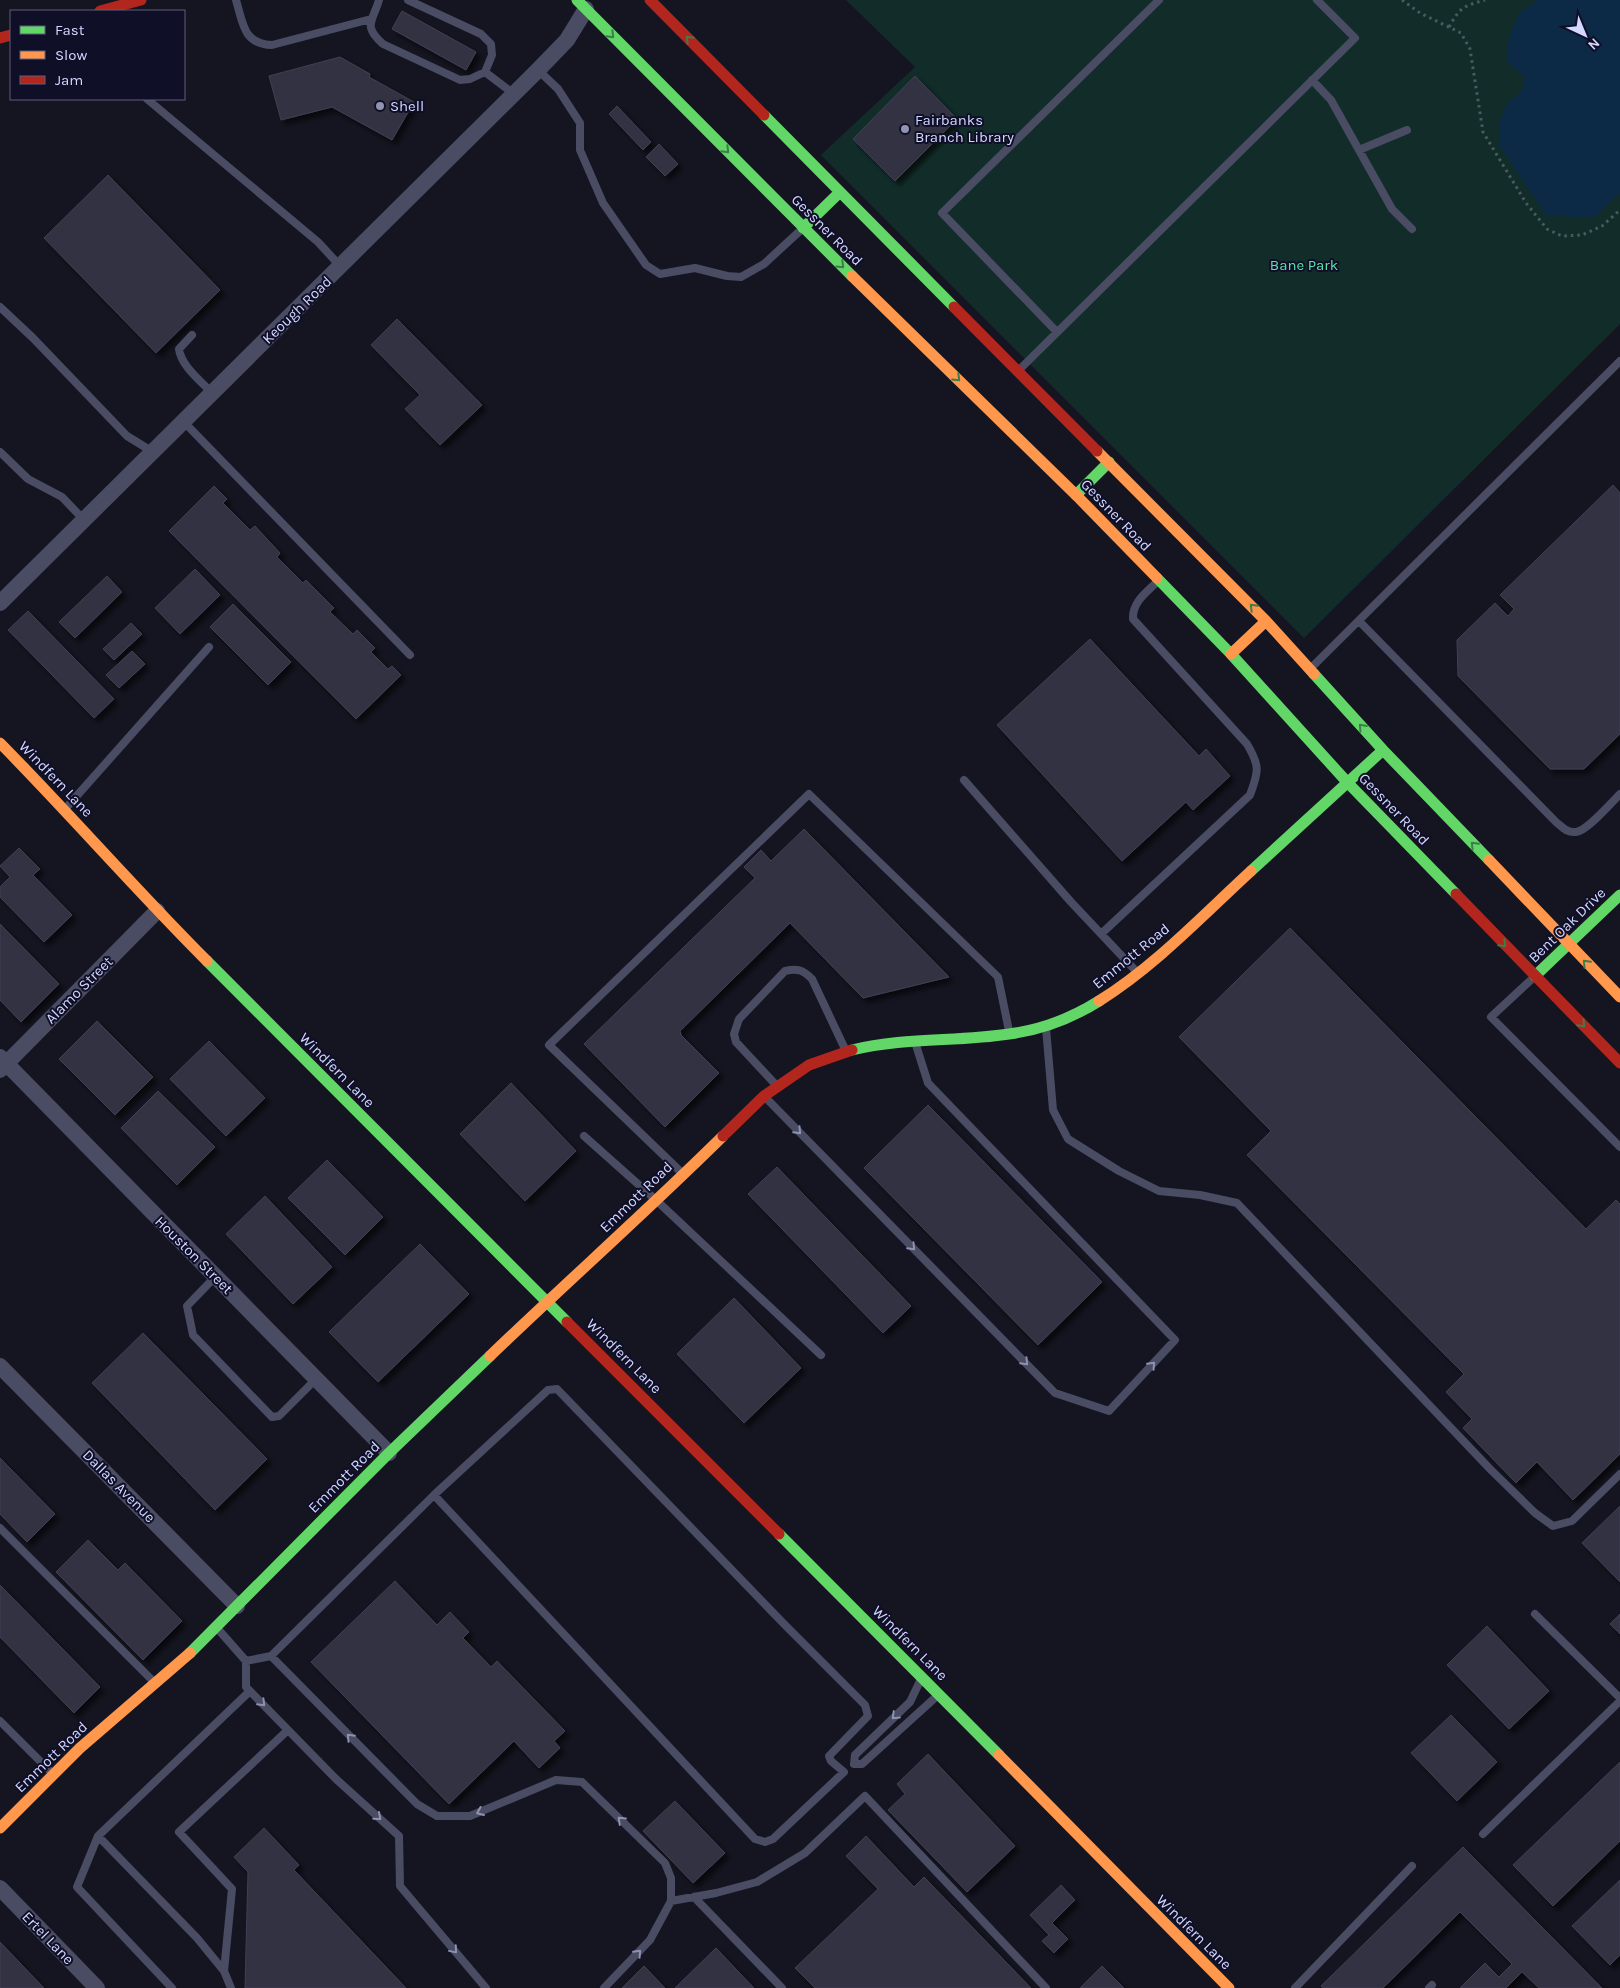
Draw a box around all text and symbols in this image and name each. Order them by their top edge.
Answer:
legend [10,10,185,100]
north arrow [1560,10,1610,60]
text: Fast [55,21,85,39]
one-way arrow [605,29,614,38]
text: N [1584,34,1603,54]
one-way arrow [685,36,694,45]
text: Slow [55,46,87,64]
text: Jam [55,71,83,89]
place label: Shell [390,97,424,115]
marker: Shell [374,100,386,112]
place label: Fairbanks Branch Library [915,111,1014,146]
marker: Fairbanks Branch Library [899,123,911,135]
one-way arrow [720,144,729,153]
street label: Gessner Road [788,191,866,269]
park label: Bane Park [1270,256,1338,274]
one-way arrow [835,259,844,268]
street label: Keough Road [258,272,336,348]
one-way arrow [951,372,960,381]
street label: Gessner Road [1077,475,1155,555]
one-way arrow [1250,604,1259,613]
one-way arrow [1359,724,1368,733]
street label: Windfern Lane [15,737,97,821]
street label: Gessner Road [1355,769,1433,849]
one-way arrow [1471,842,1480,851]
street label: Bent Oak Drive [1525,884,1609,966]
street label: Emmott Road [1089,919,1173,993]
one-way arrow [1498,938,1507,947]
street label: Alamo Street [42,952,117,1027]
one-way arrow [1583,959,1592,968]
one-way arrow [1576,1018,1585,1027]
street label: Windfern Lane [296,1029,378,1111]
one-way arrow [792,1125,801,1134]
street label: Emmott Road [596,1158,676,1236]
street label: Houston Street [151,1212,237,1298]
one-way arrow [906,1241,915,1250]
street label: Windfern Lane [583,1315,665,1397]
one-way arrow [1020,1357,1029,1366]
one-way arrow [1146,1362,1155,1371]
street label: Emmott Road [304,1437,384,1517]
street label: Dallas Avenue [79,1446,159,1526]
street label: Windfern Lane [869,1602,951,1684]
one-way arrow [256,1698,265,1707]
one-way arrow [892,1710,901,1719]
street label: Emmott Road [11,1718,91,1796]
one-way arrow [347,1733,356,1742]
one-way arrow [476,1805,485,1816]
one-way arrow [372,1811,381,1820]
one-way arrow [618,1817,627,1826]
street label: Windfern Lane [1153,1891,1235,1973]
street label: Ertel Lane [18,1908,78,1968]
one-way arrow [448,1945,457,1954]
one-way arrow [632,1949,641,1958]

